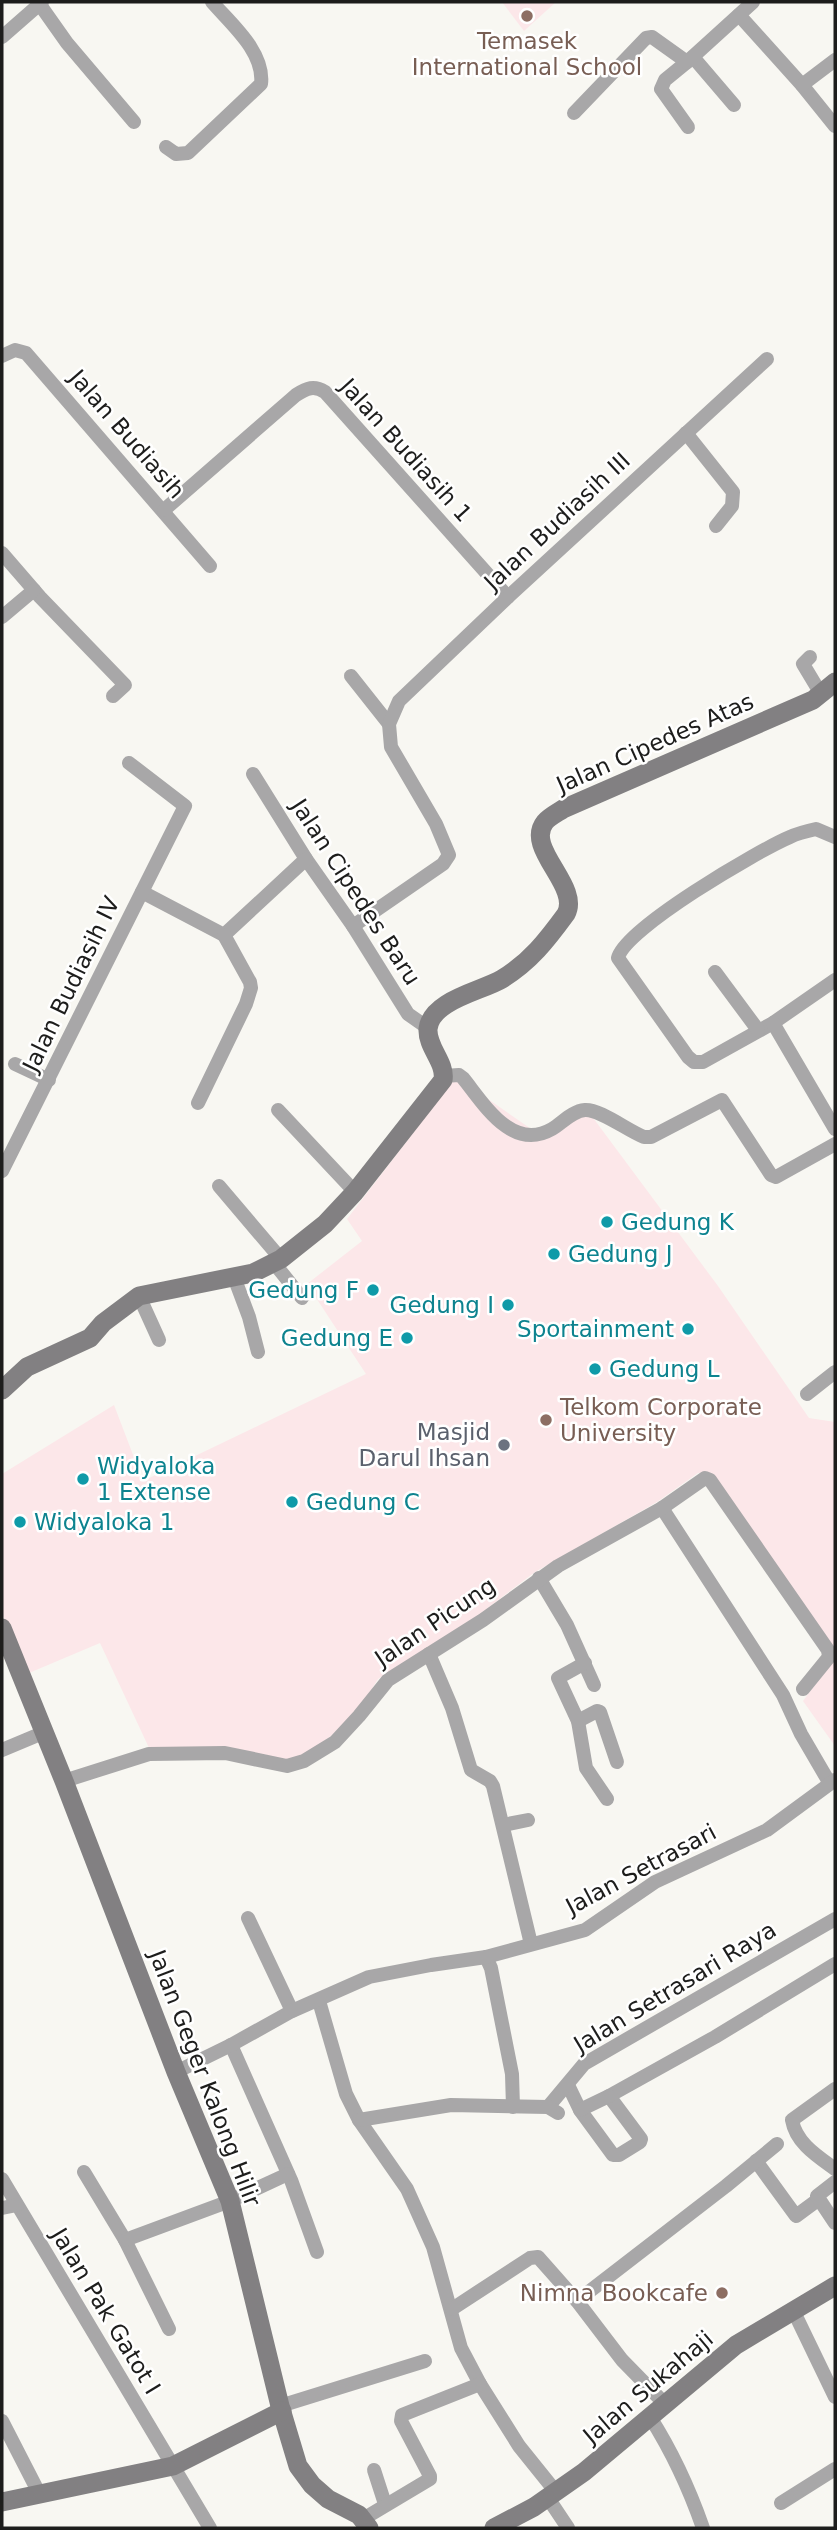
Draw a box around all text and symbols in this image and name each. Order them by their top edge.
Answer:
marker: Temasek International School [519,8,535,24]
place label: Temasek International School [412,28,642,80]
street label: Jalan Budiasih [63,363,190,504]
street label: Jalan Budiasih 1 [334,372,477,527]
street label: Jalan Budiasih III [477,447,635,596]
street label: Jalan Cipedes Atas [551,688,758,799]
street label: Jalan Cipedes Baru [285,792,426,990]
street label: Jalan Budiasih IV [16,892,125,1078]
place label: Gedung K [621,1209,735,1235]
marker: Gedung K [599,1214,615,1230]
place label: Gedung J [568,1241,672,1267]
marker: Gedung J [546,1246,562,1262]
place label: Gedung F [248,1277,359,1303]
marker: Gedung F [365,1282,381,1298]
place label: Gedung I [390,1292,494,1318]
marker: Gedung I [500,1297,516,1313]
place label: Sportainment [517,1316,674,1342]
marker: Sportainment [680,1321,696,1337]
place label: Gedung E [281,1325,393,1351]
marker: Gedung E [399,1330,415,1346]
place label: Gedung L [609,1356,720,1382]
marker: Gedung L [587,1361,603,1377]
place label: Telkom Corporate University [559,1394,762,1446]
marker: Telkom Corporate University [538,1412,554,1428]
place label: Masjid Darul Ihsan [358,1419,490,1471]
marker: Masjid Darul Ihsan [496,1437,512,1453]
place label: Widyaloka 1 Extense [97,1453,215,1505]
marker: Widyaloka 1 Extense [75,1471,91,1487]
place label: Gedung C [306,1489,420,1515]
marker: Gedung C [284,1494,300,1510]
place label: Widyaloka 1 [34,1509,174,1535]
marker: Widyaloka 1 [12,1514,28,1530]
street label: Jalan Picung [368,1572,500,1673]
street label: Jalan Setrasari [560,1818,721,1921]
street label: Jalan Setrasari Raya [568,1916,781,2059]
street label: Jalan Geger Kalong Hilir [143,1944,266,2210]
street label: Jalan Pak Gatot I [45,2222,166,2399]
place label: Nimna Bookcafe [520,2280,708,2306]
marker: Nimna Bookcafe [714,2285,730,2301]
street label: Jalan Sukahaji [576,2325,718,2450]

